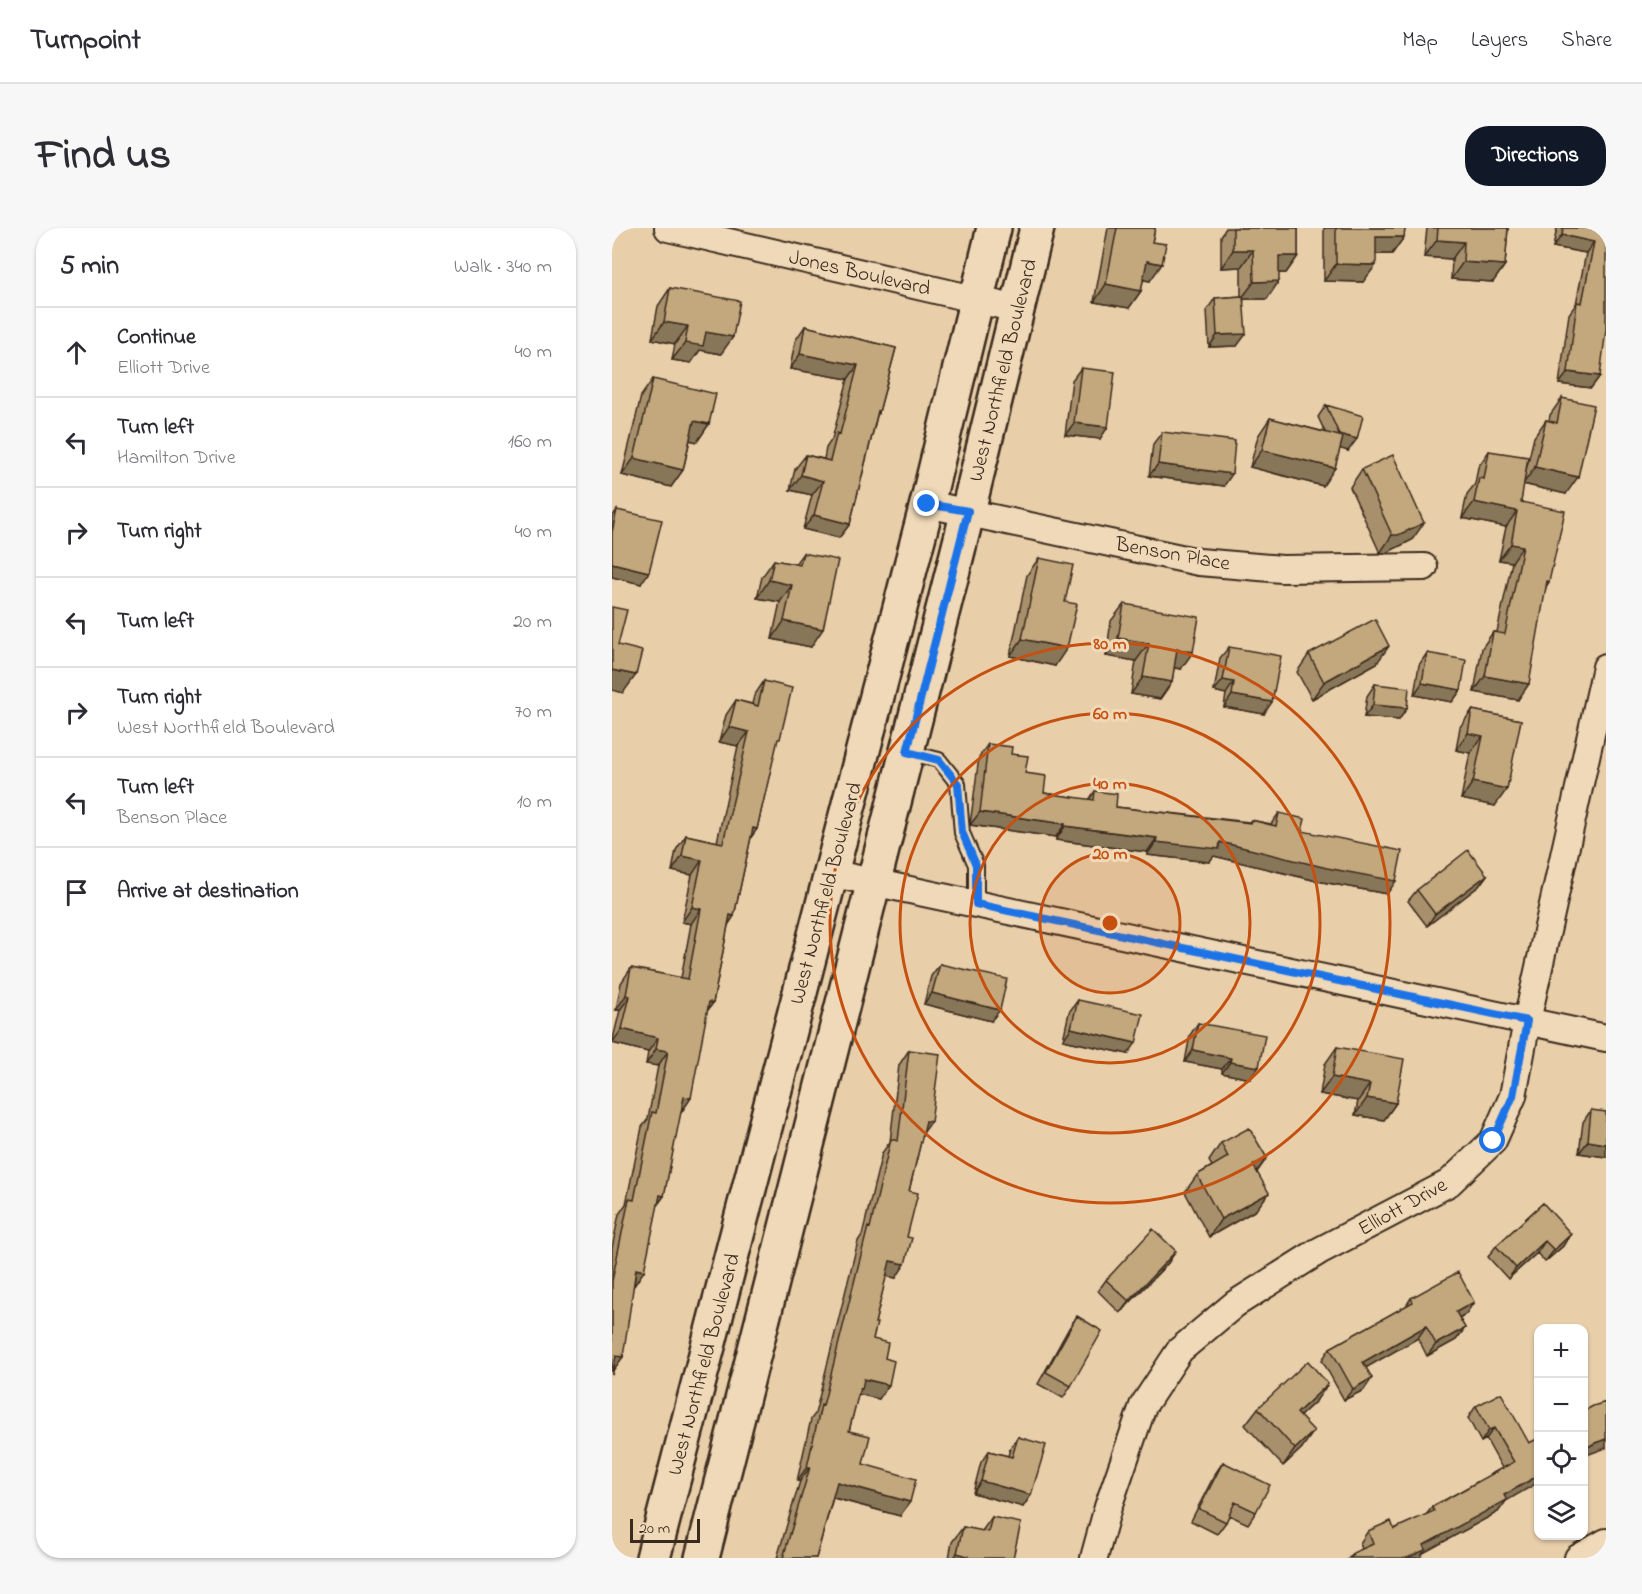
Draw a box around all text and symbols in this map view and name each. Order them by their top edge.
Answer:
text: Turnpoint [30,21,141,62]
text: Map [1402,26,1438,56]
text: Layers [1471,26,1528,56]
text: Share [1561,26,1612,56]
text: Find us [36,126,171,187]
button: Directions [1465,126,1606,186]
street label: Jones Boulevard [786,243,934,305]
text: 5 min [60,248,119,286]
text: Walk · 340 m [454,253,552,282]
street label: West Northfield Boulevard [962,256,1046,485]
text: Continue [117,322,196,354]
icon: ahead [60,336,93,369]
text: 40 m [515,338,552,367]
text: Elliott Drive [117,354,210,383]
text: Turn left [117,412,194,444]
icon: left [60,426,93,459]
text: 160 m [508,428,552,457]
text: Hamilton Drive [117,444,236,473]
route end [913,490,939,516]
icon: right [60,516,93,549]
text: Turn right [117,516,202,548]
text: 40 m [515,518,552,547]
street label: Benson Place [1112,530,1233,580]
icon: left [60,606,93,639]
text: Turn left [117,606,194,638]
text: 20 m [513,608,552,637]
text: 80 m [1093,632,1127,658]
text: Turn right [117,682,202,714]
icon: right [60,696,93,729]
text: 70 m [515,698,552,727]
text: 60 m [1093,702,1127,728]
text: West Northfield Boulevard [117,714,335,743]
text: Turn left [117,772,194,804]
text: 40 m [1093,772,1127,798]
street label: West Northfield Boulevard [783,779,871,1008]
icon: left [60,786,93,819]
text: 10 m [516,788,552,817]
text: Benson Place [117,804,227,833]
text: 20 m [1091,842,1128,868]
icon: arrive [60,876,93,909]
text: Arrive at destination [117,876,299,908]
centre of rings [1100,913,1120,933]
route start [1479,1127,1505,1153]
street label: Elliott Drive [1353,1171,1453,1245]
street label: West Northfield Boulevard [661,1250,749,1479]
map controls [1534,1324,1588,1540]
button: + [1534,1324,1588,1378]
button: − [1534,1378,1588,1432]
button: locate [1534,1432,1588,1486]
button: layers [1534,1486,1588,1540]
scale bar [630,1516,700,1544]
text: 20 m [639,1517,670,1541]

